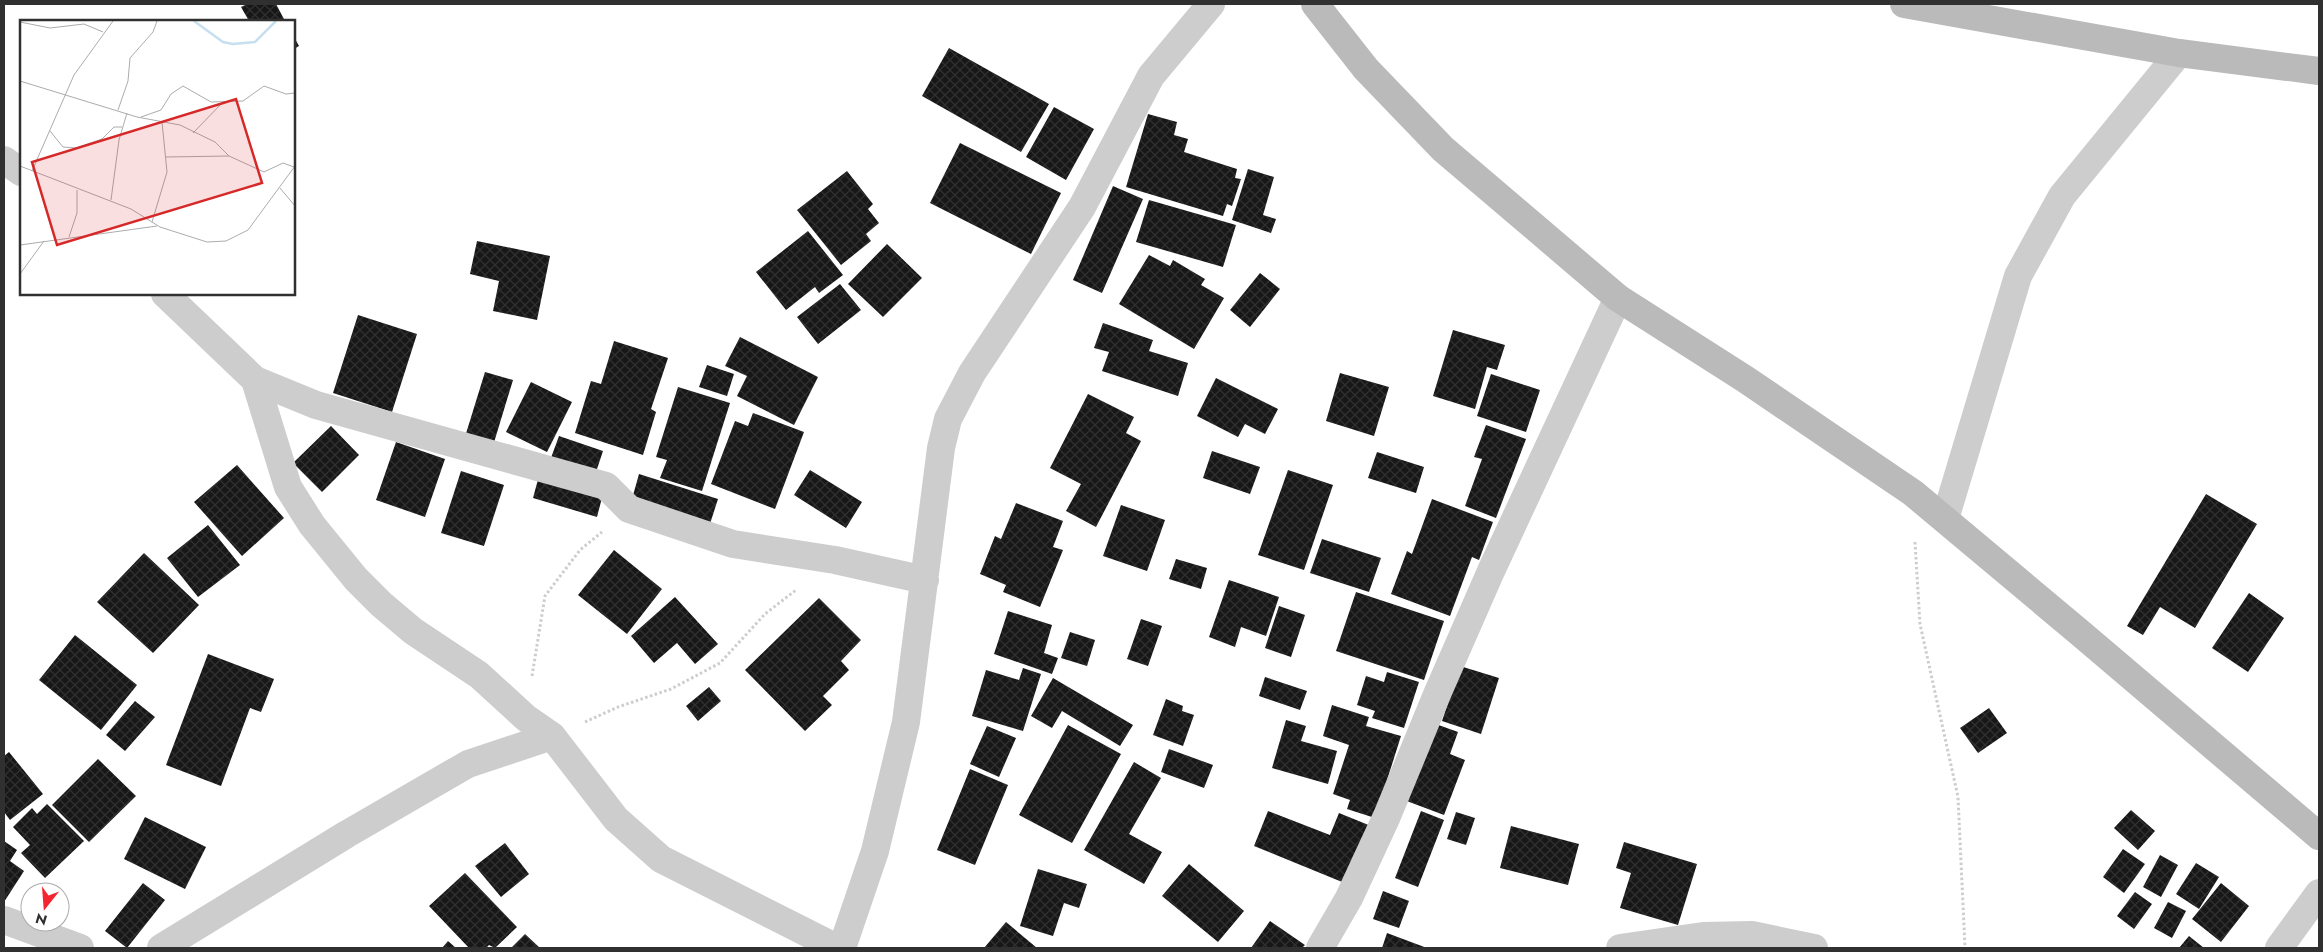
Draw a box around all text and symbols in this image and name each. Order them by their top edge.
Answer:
inset map [20,20,295,295]
north arrow [20,882,70,932]
text: N [33,908,49,931]

